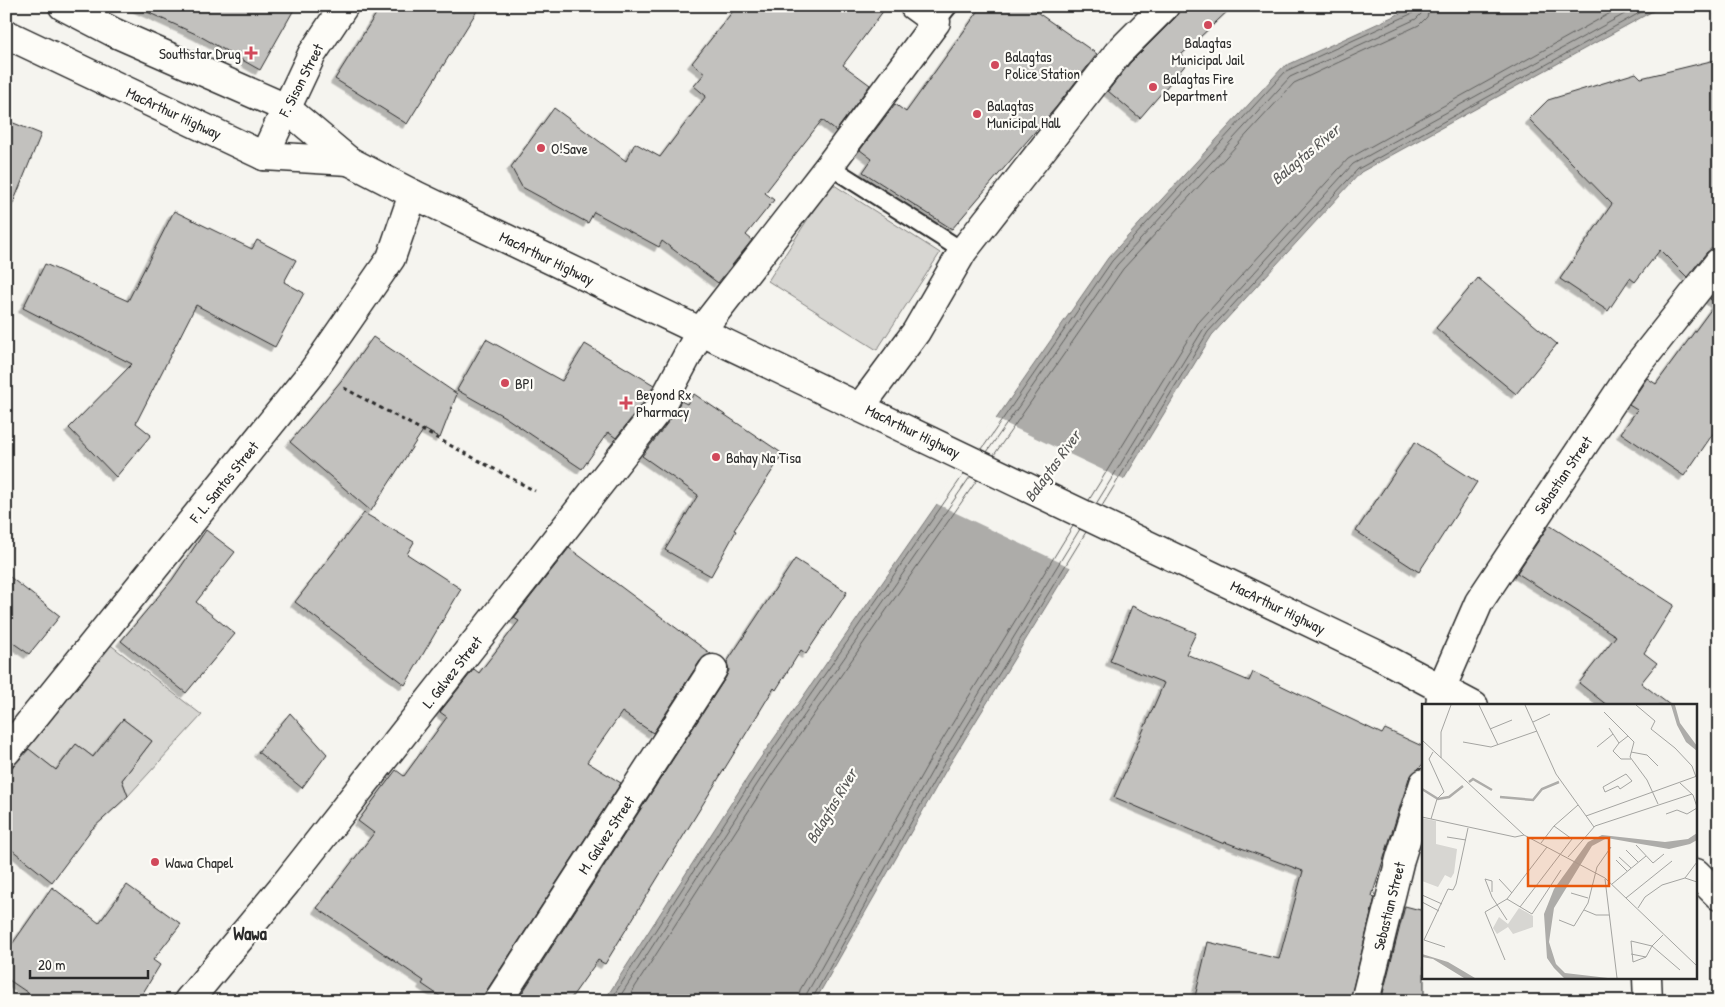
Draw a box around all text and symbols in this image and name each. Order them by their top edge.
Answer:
marker: Balagtas Municipal Jail [1202,19,1214,31]
place label: Balagtas Municipal Jail [1172,32,1244,70]
street label: F. Sison Street [273,39,329,121]
place label: Southstar Drug [159,43,241,64]
place label: Balagtas Police Station [1005,46,1080,84]
marker: Southstar Drug [245,47,257,59]
marker: Balagtas Police Station [989,59,1001,71]
place label: Balagtas Fire Department [1163,68,1234,106]
marker: Balagtas Fire Department [1147,81,1159,93]
street label: MacArthur Highway [123,82,225,144]
place label: Balagtas Municipal Hall [987,95,1061,133]
marker: Balagtas Municipal Hall [971,108,983,120]
water label: Balagtas River [1266,118,1345,189]
place label: O!Save [551,138,588,159]
marker: O!Save [535,142,547,154]
street label: MacArthur Highway [496,226,598,290]
place label: BPI [515,373,533,394]
marker: BPI [499,377,511,389]
place label: Beyond Rx Pharmacy [636,384,692,422]
marker: Beyond Rx Pharmacy [620,397,632,409]
street label: MacArthur Highway [862,399,964,463]
water label: Balagtas River [1019,424,1086,506]
street label: Sebastian Street [1529,431,1597,518]
street label: F. L. Santos Street [184,436,264,528]
place label: Bahay Na Tisa [726,447,801,468]
marker: Bahay Na Tisa [710,451,722,463]
street label: MacArthur Highway [1227,575,1329,639]
street label: L. Galvez Street [417,631,487,712]
inset map [1422,704,1698,980]
water label: Balagtas River [800,763,863,847]
street label: M. Galvez Street [573,791,640,878]
place label: Wawa Chapel [165,852,233,873]
marker: Wawa Chapel [149,856,161,868]
street label: Sebastian Street [1368,859,1410,952]
district label: Wawa [233,921,268,946]
scale bar [30,947,148,979]
text: 20 m [38,954,65,975]

